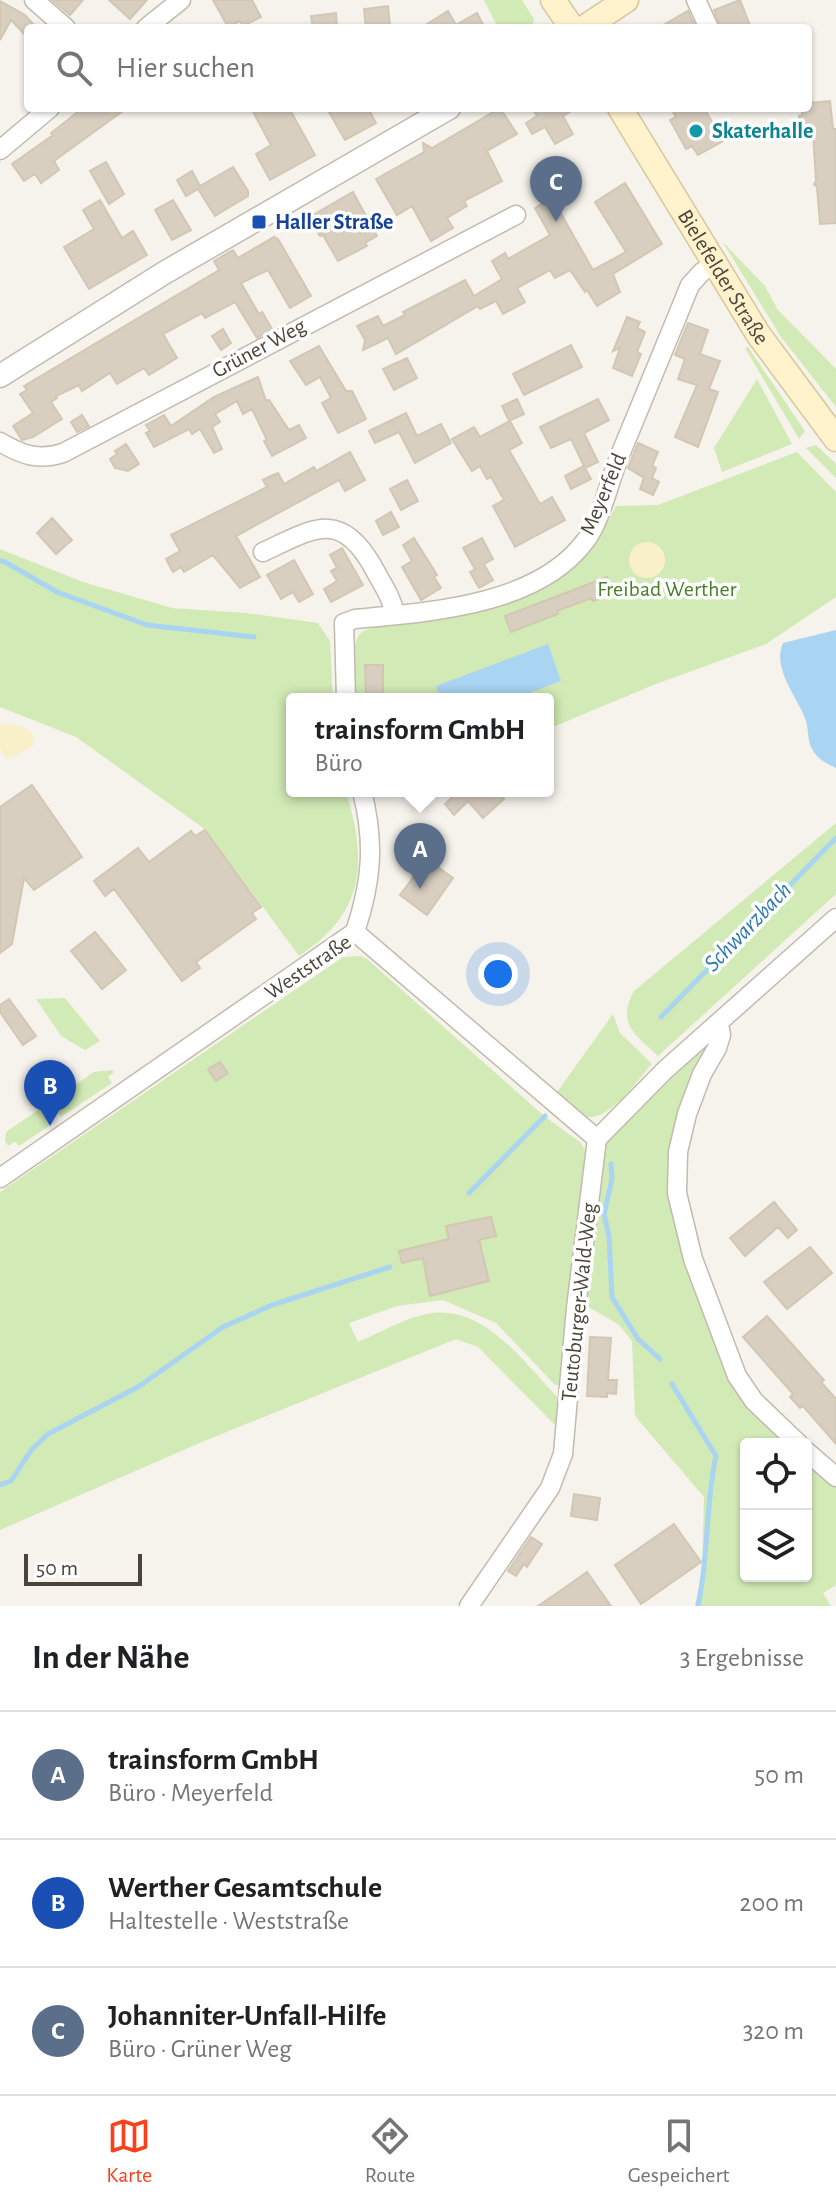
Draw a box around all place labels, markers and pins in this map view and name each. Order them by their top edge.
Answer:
place label: Skaterhalle [712,120,813,142]
marker: Skaterhalle [687,122,705,140]
pin: C [530,156,582,222]
place label: Haller Straße [275,211,393,233]
marker: Haller Straße [250,213,268,231]
pin: A [394,823,446,889]
pin: B [24,1060,76,1126]

